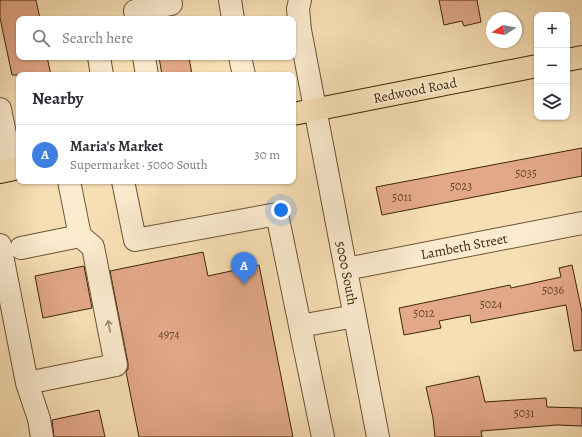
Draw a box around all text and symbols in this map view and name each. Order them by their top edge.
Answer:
north arrow [486,12,522,48]
map controls [534,12,570,120]
button: + [534,12,570,48]
search box [16,16,296,60]
icon: search [30,27,52,49]
text: Search here [62,28,133,48]
button: − [534,48,570,84]
street label: Redwood Road [372,73,459,108]
button: layers [534,84,570,120]
text: Nearby [32,87,83,110]
text: Maria's Market [70,136,163,156]
text: A [41,146,49,163]
text: 30 m [254,146,280,163]
text: Supermarket · 5000 South [70,156,208,173]
house number: 5035 [515,165,537,181]
house number: 5023 [450,178,472,194]
house number: 5011 [392,189,412,205]
your location [271,200,291,220]
street label: Lambeth Street [419,229,509,264]
street label: 5000 South [331,239,362,307]
pin: A [231,252,257,285]
house number: 5036 [542,282,565,298]
house number: 5024 [480,296,503,312]
house number: 5012 [413,305,435,321]
one-way arrow [104,320,112,333]
house number: 4974 [158,326,180,342]
house number: 5031 [514,405,534,421]

